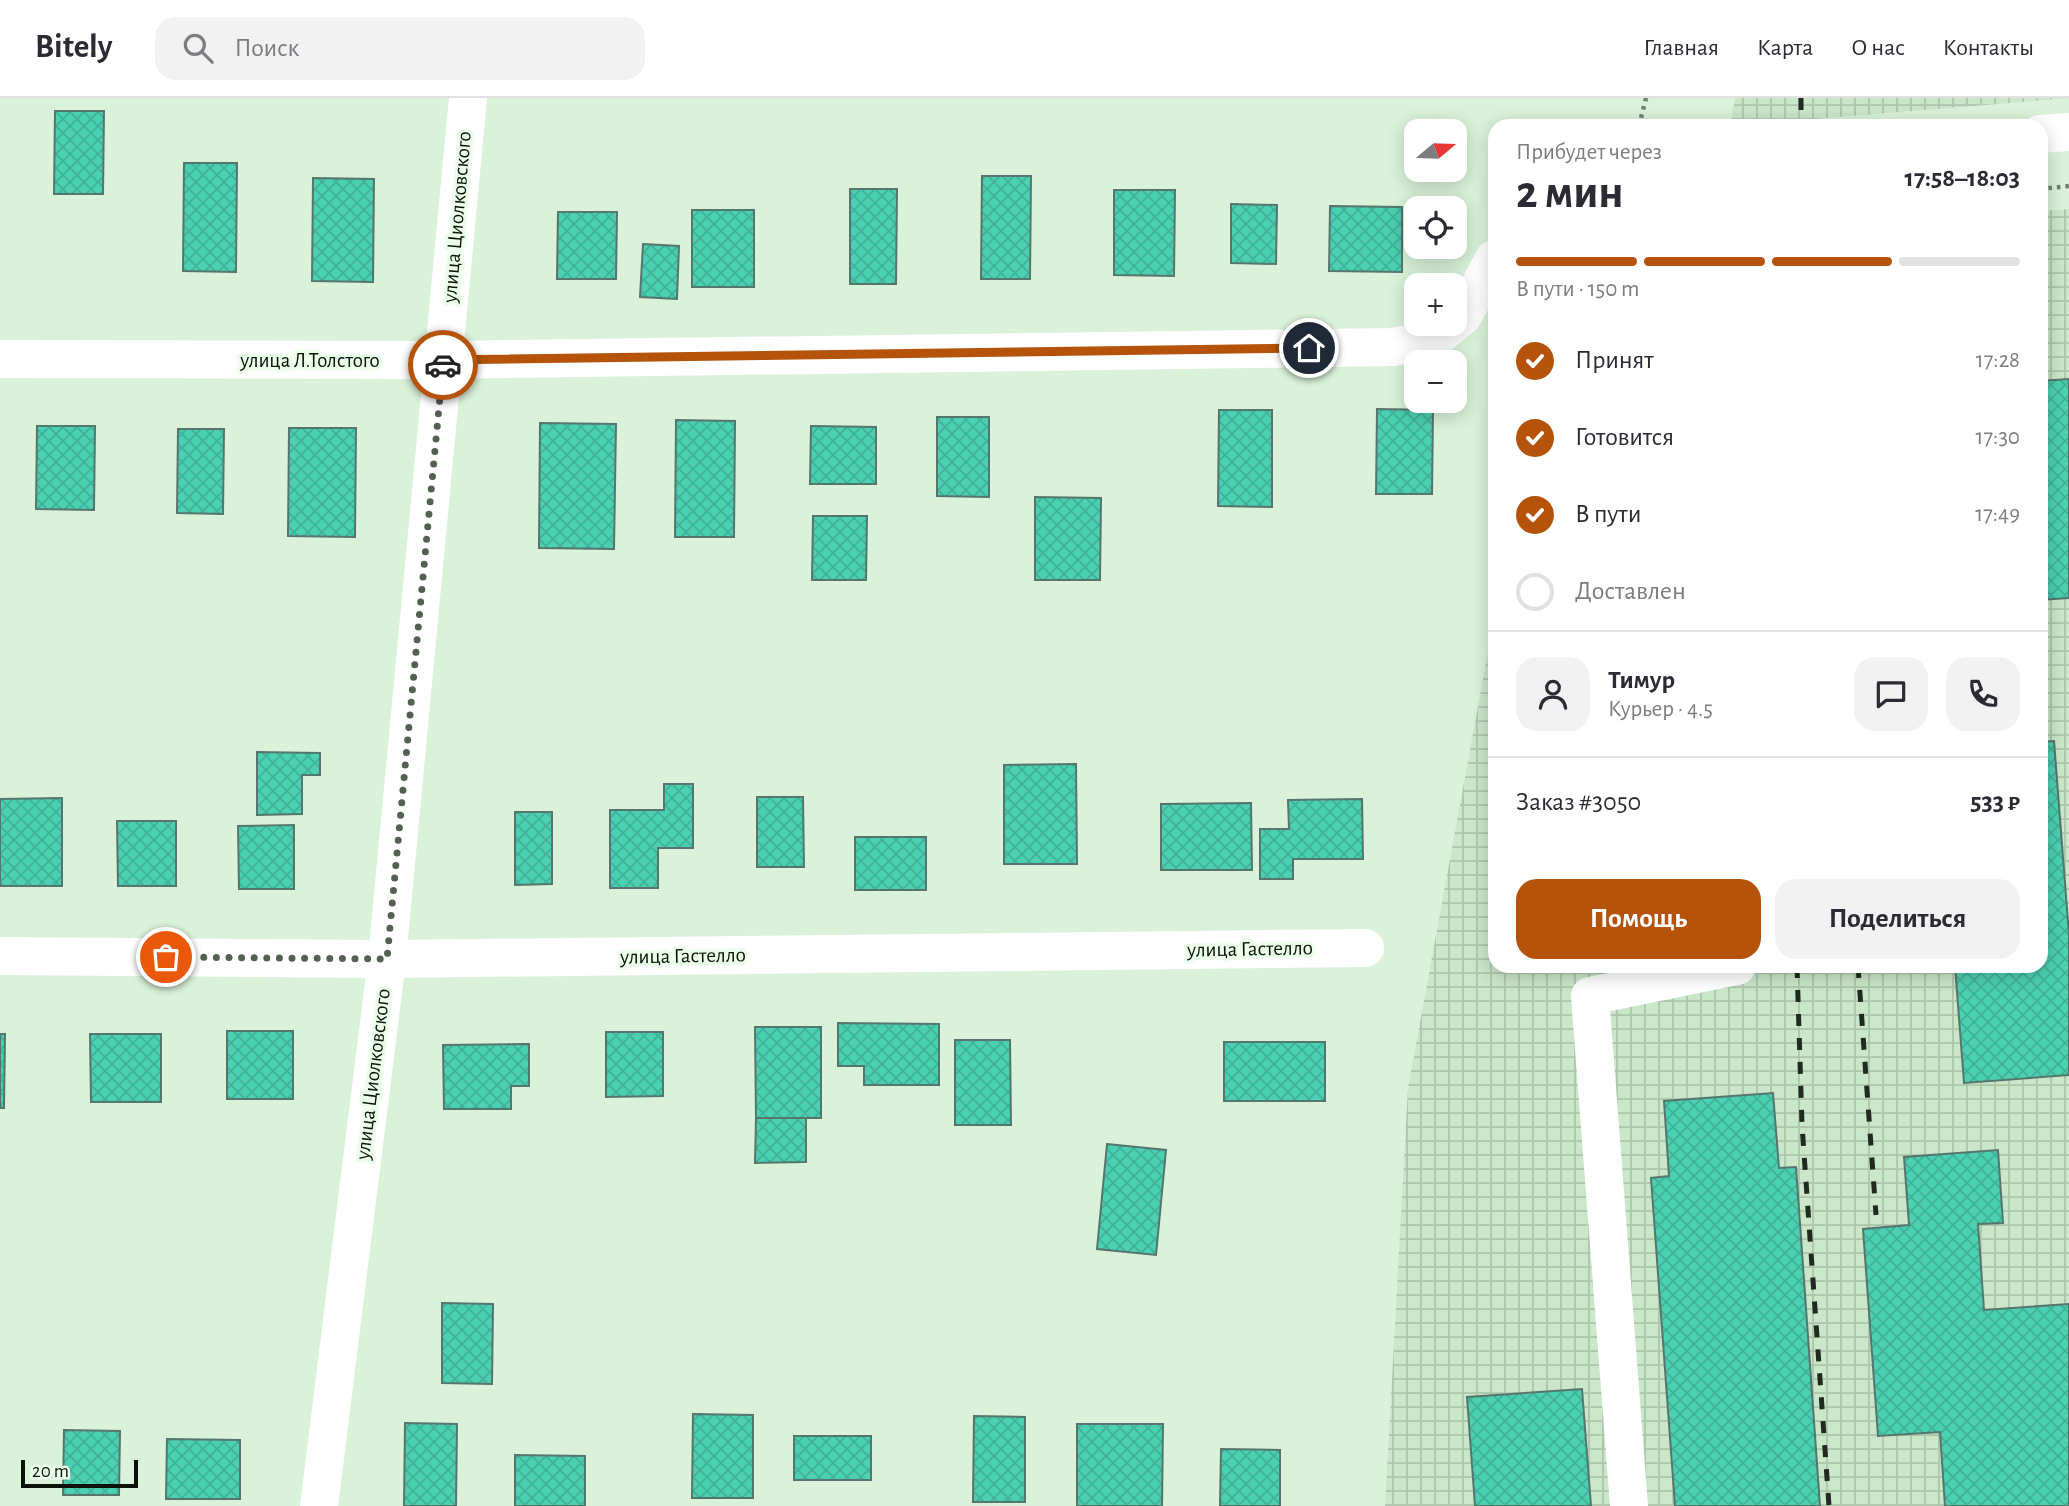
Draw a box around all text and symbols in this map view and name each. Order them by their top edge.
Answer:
search box [155,17,645,80]
icon: search [179,29,217,67]
text: Bitely [35,31,113,64]
text: Поиск [235,35,300,61]
text: Главная [1644,36,1719,60]
text: Карта [1757,36,1813,60]
text: О нас [1851,36,1905,60]
text: Контакты [1943,36,2034,60]
north arrow [1404,119,1466,182]
map controls [1404,119,1467,413]
street label: улица Циолковского [439,130,475,305]
text: Прибудет через [1516,141,1662,164]
text: 17:58–18:03 [1905,165,2020,191]
text: 2 мин [1516,170,1624,216]
button: locate [1404,196,1467,259]
button: + [1404,273,1467,336]
text: В пути · 150 m [1516,278,1640,301]
pin [1279,318,1339,378]
icon: home [1290,329,1328,367]
courier [408,330,478,400]
icon: check [1516,342,1554,380]
icon: car [424,346,462,384]
text: Принят [1575,347,1654,373]
text: 17:28 [1976,349,2020,372]
street label: улица Л.Толстого [239,350,380,371]
button: − [1404,350,1467,413]
icon: check [1516,419,1554,457]
text: Готовится [1575,424,1674,450]
text: 17:30 [1976,426,2020,449]
icon: check [1516,496,1554,534]
text: В пути [1575,501,1641,527]
text: 17:49 [1975,503,2020,526]
text: Доставлен [1575,578,1686,604]
button: person [1516,657,1590,731]
button: chat [1854,657,1928,731]
button: phone [1946,657,2020,731]
text: Тимур [1608,667,1675,693]
text: Курьер · 4.5 [1608,698,1713,721]
text: Заказ #3050 [1516,789,1641,815]
text: 533 ₽ [1970,789,2020,815]
button: Помощь [1516,879,1761,959]
button: Поделиться [1775,879,2020,959]
pin [136,927,196,987]
street label: улица Гастелло [1186,937,1313,961]
icon: bag [147,938,185,976]
street label: улица Гастелло [619,944,746,968]
street label: улица Циолковского [352,987,394,1162]
scale bar [21,1457,138,1489]
text: 20 m [32,1462,69,1481]

